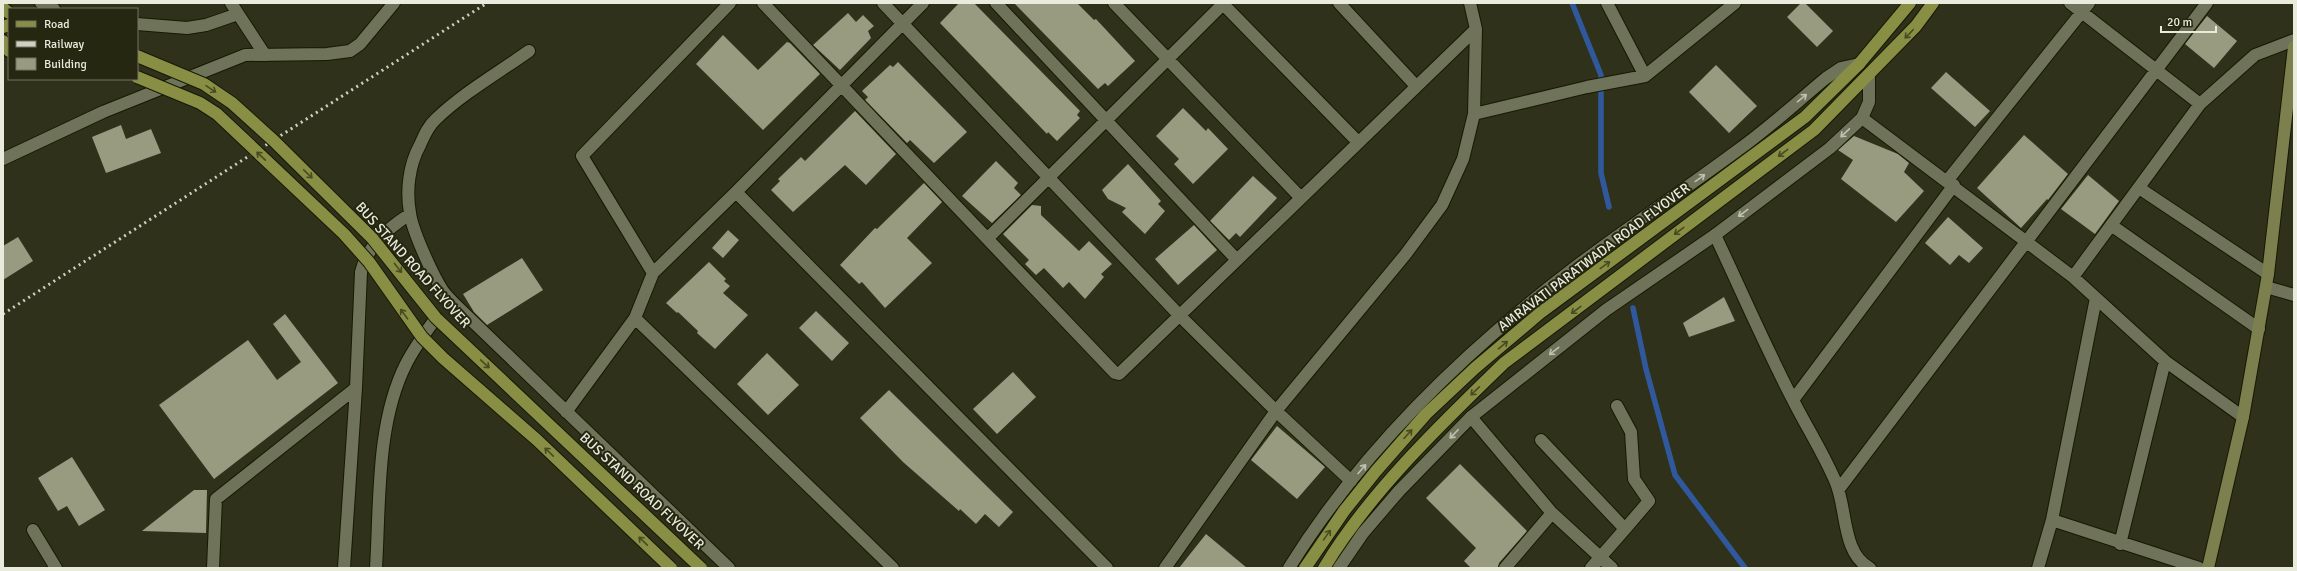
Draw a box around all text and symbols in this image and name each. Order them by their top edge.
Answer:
legend [8,8,138,80]
scale bar [2161,8,2216,34]
text: 20 m [2167,15,2192,30]
text: Road [44,17,70,32]
one-way arrow [1904,29,1914,39]
text: Railway [44,37,84,52]
text: Building [44,57,87,72]
one-way arrow [205,85,217,93]
one-way arrow [1797,93,1808,102]
one-way arrow [1841,128,1851,137]
one-way arrow [1778,149,1789,157]
one-way arrow [256,151,266,161]
one-way arrow [303,170,313,179]
one-way arrow [1694,174,1705,182]
street label: AMRAVATI PARATWADA ROAD FLYOVER [1495,179,1693,335]
street label: BUS STAND ROAD FLYOVER [352,198,474,332]
one-way arrow [1738,209,1749,218]
one-way arrow [1674,227,1685,236]
one-way arrow [1599,261,1610,269]
one-way arrow [393,263,402,274]
one-way arrow [1570,305,1581,314]
one-way arrow [400,308,409,319]
one-way arrow [1497,341,1507,350]
one-way arrow [1548,347,1559,356]
one-way arrow [480,359,490,369]
one-way arrow [1470,387,1480,396]
street label: BUS STAND ROAD FLYOVER [576,429,708,553]
one-way arrow [1404,429,1413,440]
one-way arrow [1449,429,1459,439]
one-way arrow [544,447,554,456]
one-way arrow [1357,464,1366,474]
one-way arrow [1323,530,1331,541]
one-way arrow [638,536,648,546]

